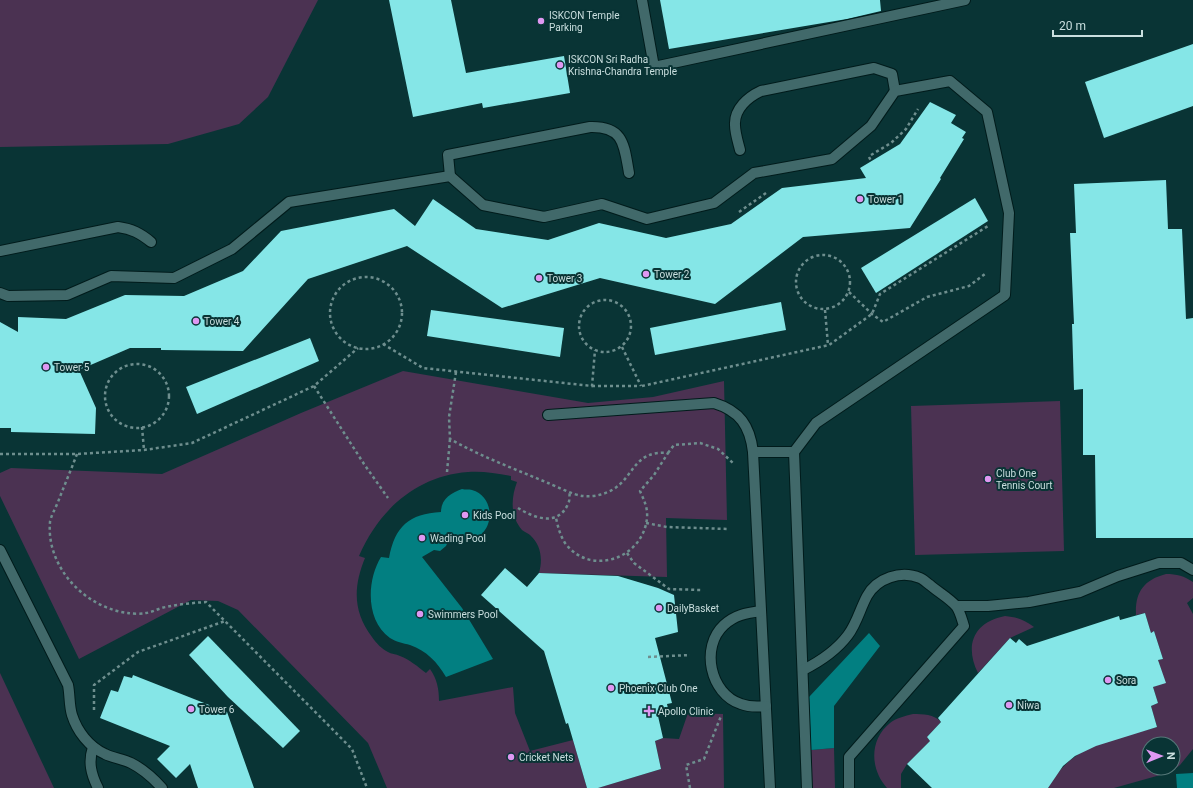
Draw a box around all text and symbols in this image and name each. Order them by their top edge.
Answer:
place label: ISKCON Temple Parking [549,10,620,33]
scale bar [1053,12,1142,38]
marker: ISKCON Temple Parking [536,16,546,26]
text: 20 m [1059,19,1086,33]
place label: ISKCON Sri Radha Krishna-Chandra Temple [568,54,677,77]
marker: ISKCON Sri Radha Krishna-Chandra Temple [555,60,565,70]
marker: Tower 1 [855,194,865,204]
place label: Tower 1 [868,194,904,205]
marker: Tower 2 [641,269,651,279]
place label: Tower 2 [654,269,690,280]
marker: Tower 3 [534,273,544,283]
place label: Tower 3 [547,273,583,284]
marker: Tower 4 [191,316,201,326]
place label: Tower 4 [204,316,240,327]
marker: Tower 5 [41,362,51,372]
place label: Tower 5 [54,362,90,373]
place label: Club One Tennis Court [996,468,1053,491]
marker: Club One Tennis Court [983,474,993,484]
marker: Kids Pool [460,510,470,520]
place label: Kids Pool [473,510,515,521]
marker: Wading Pool [417,533,427,543]
place label: Wading Pool [430,533,486,544]
marker: DailyBasket [654,603,664,613]
place label: DailyBasket [667,603,719,614]
marker: Swimmers Pool [415,609,425,619]
place label: Swimmers Pool [428,609,498,620]
marker: Sora [1103,675,1113,685]
place label: Sora [1116,675,1136,686]
marker: Phoenix Club One [606,683,616,693]
place label: Phoenix Club One [619,683,697,694]
marker: Niwa [1004,700,1014,710]
place label: Niwa [1017,700,1040,711]
marker: Tower 6 [186,704,196,714]
place label: Tower 6 [199,704,235,715]
marker: Apollo Clinic [643,705,655,717]
place label: Apollo Clinic [658,706,713,717]
north arrow [1141,736,1181,776]
marker: Cricket Nets [506,752,516,762]
place label: Cricket Nets [519,752,573,763]
text: N [1164,752,1177,760]

